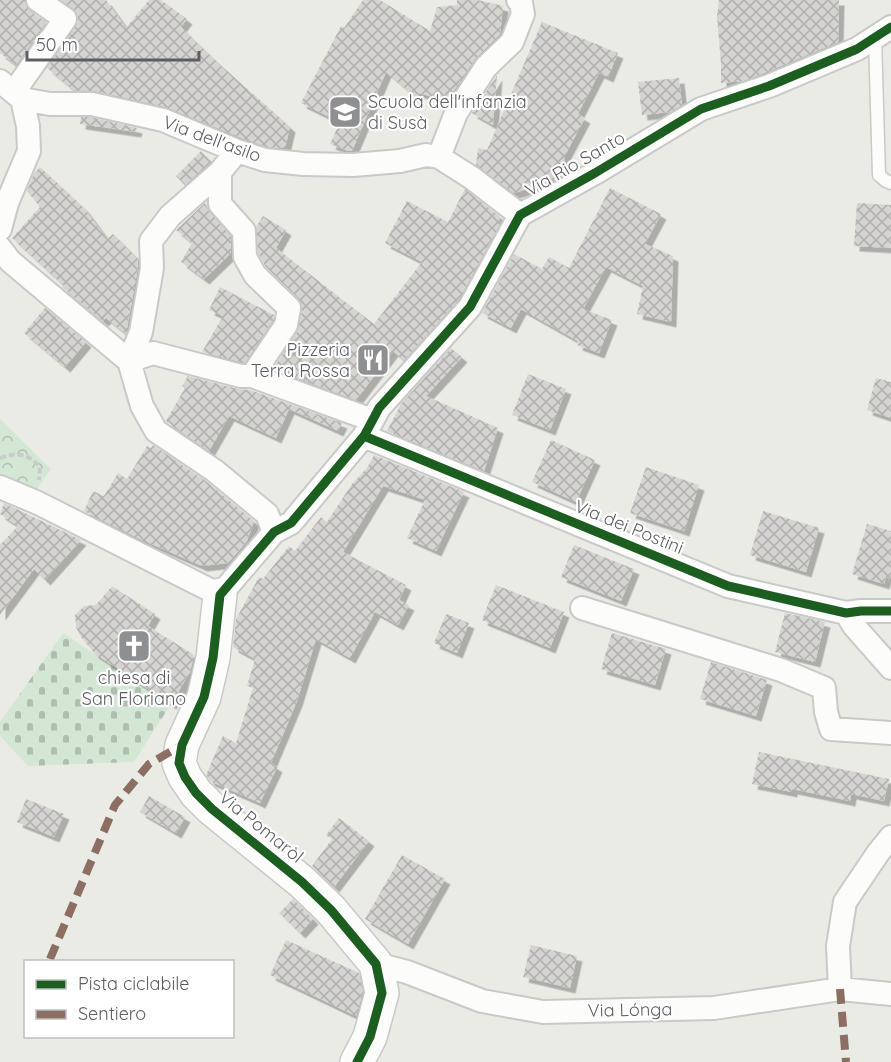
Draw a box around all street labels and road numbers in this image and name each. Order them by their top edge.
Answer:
street label: Via dell'asilo [160,110,264,167]
street label: Via Rio Santo [521,126,629,201]
street label: Via dei Postini [571,494,687,559]
street label: Via Pomaròl [214,785,308,868]
street label: Via Lónga [588,997,672,1022]

